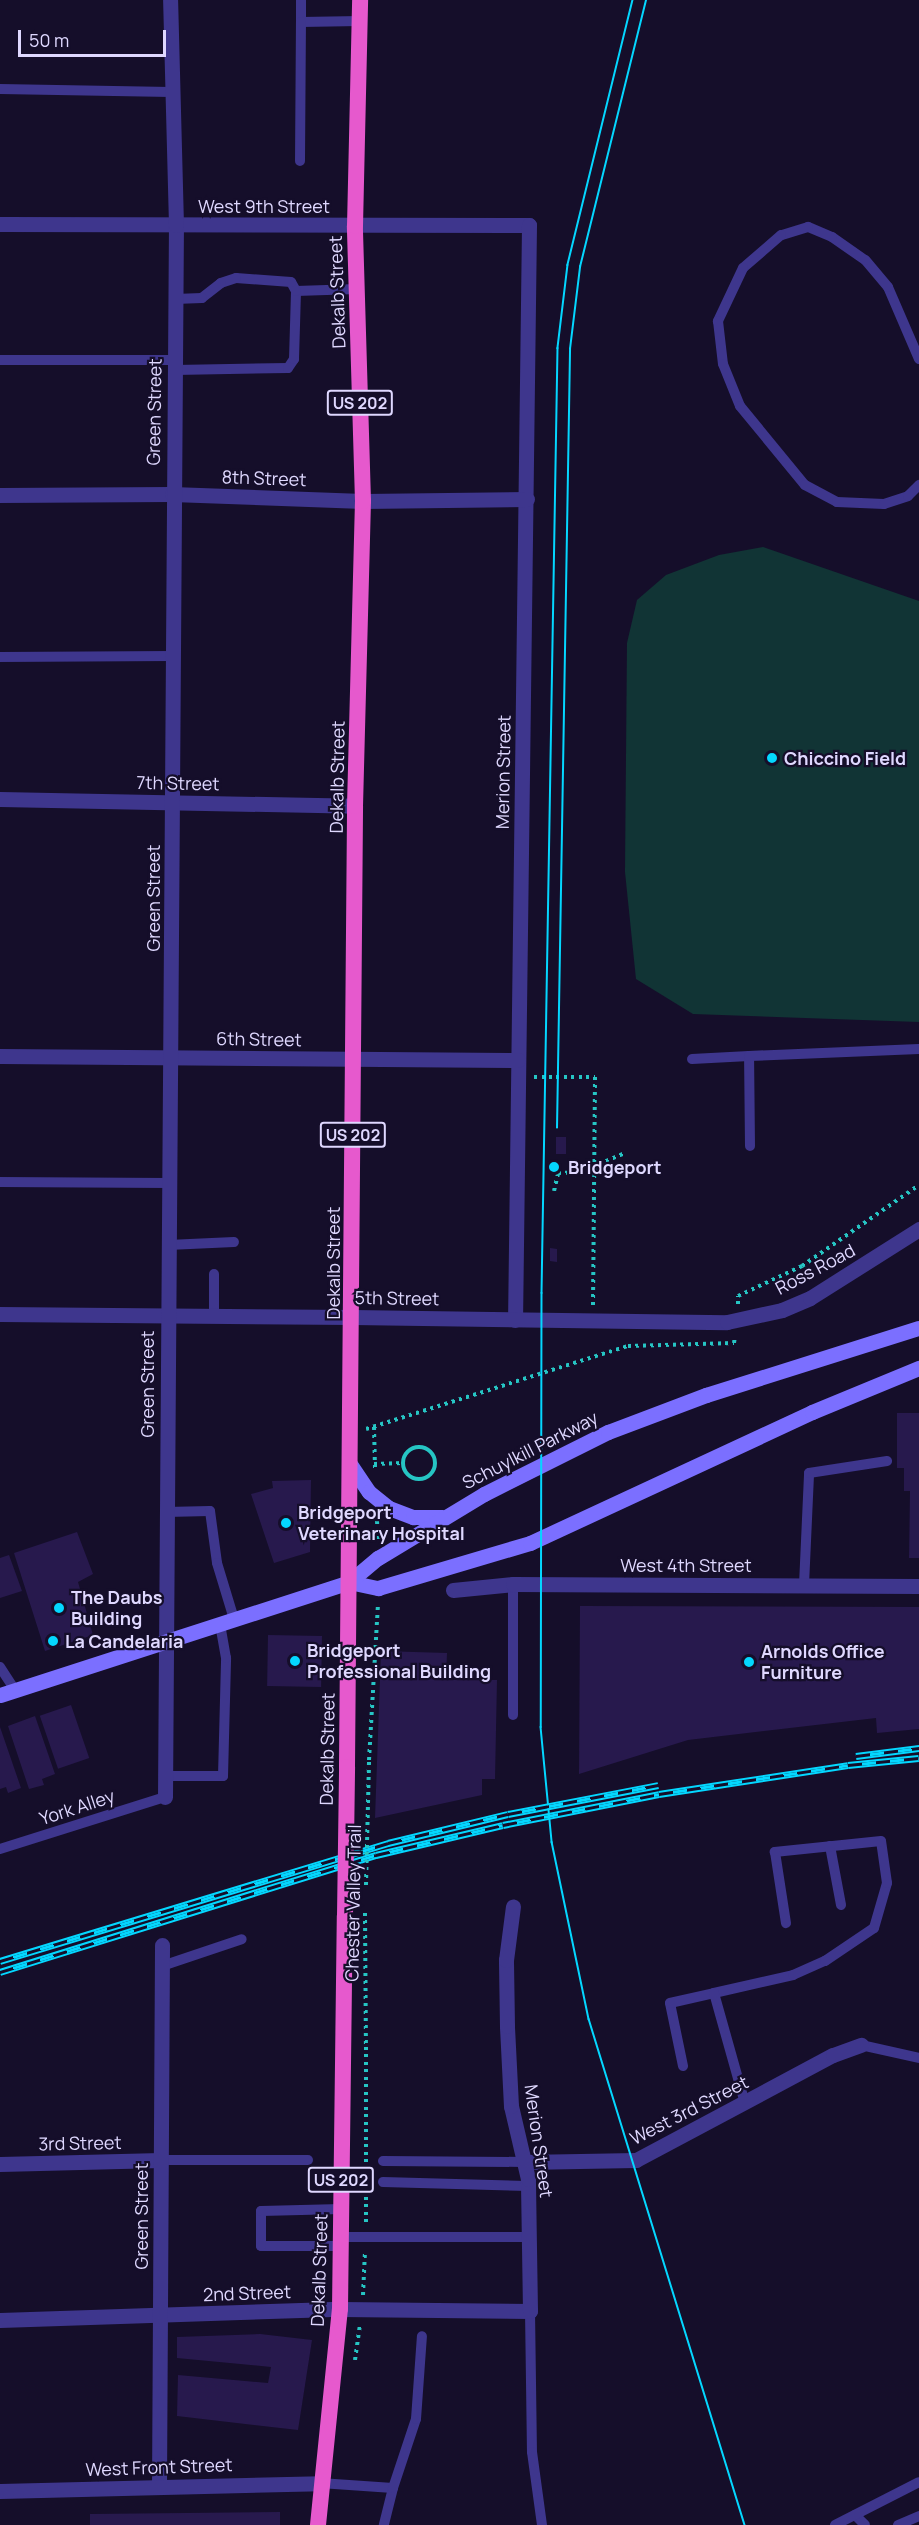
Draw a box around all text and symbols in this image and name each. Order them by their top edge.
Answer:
scale bar [21,18,170,56]
text: 50 m [29,28,69,52]
street label: West 9th Street [198,195,330,217]
street label: Dekalb Street [324,235,350,349]
street label: Green Street [142,358,166,466]
road number: US 202 [326,390,394,416]
street label: 8th Street [221,466,307,490]
street label: Merion Street [491,715,515,829]
street label: Dekalb Street [325,720,349,834]
place label: Chiccino Field [784,747,906,769]
marker: Chiccino Field [765,751,779,765]
street label: 7th Street [136,771,220,795]
street label: Green Street [142,845,164,951]
street label: 6th Street [216,1027,302,1051]
road number: US 202 [318,1122,388,1148]
place label: Bridgeport [568,1156,662,1178]
marker: Bridgeport [545,1158,563,1176]
street label: Dekalb Street [322,1207,344,1319]
street label: Ross Road [771,1239,859,1299]
street label: 5th Street [354,1286,440,1310]
street label: Green Street [136,1331,158,1437]
street label: Schuylkill Parkway [459,1406,601,1494]
place label: Bridgeport Veterinary Hospital [298,1502,465,1544]
marker: Bridgeport Veterinary Hospital [279,1516,293,1530]
street label: West 4th Street [620,1554,752,1576]
place label: The Daubs Building [71,1587,162,1630]
marker: The Daubs Building [52,1601,66,1615]
place label: La Candelaria [65,1630,183,1652]
marker: La Candelaria [46,1634,60,1648]
place label: Bridgeport Professional Building [307,1640,491,1682]
place label: Arnolds Office Furniture [761,1641,885,1684]
marker: Bridgeport Professional Building [288,1654,302,1668]
marker: Arnolds Office Furniture [742,1655,756,1669]
street label: Dekalb Street [315,1692,339,1806]
street label: York Alley [37,1785,117,1829]
street label: Chester Valley Trail [341,1824,365,1982]
street label: West 3rd Street [626,2071,752,2149]
street label: Merion Street [520,2083,558,2199]
street label: 3rd Street [38,2131,122,2155]
street label: Green Street [130,2163,152,2269]
road number: US 202 [306,2167,376,2193]
street label: Dekalb Street [306,2213,332,2327]
street label: 2nd Street [203,2281,291,2305]
street label: West Front Street [85,2454,233,2480]

